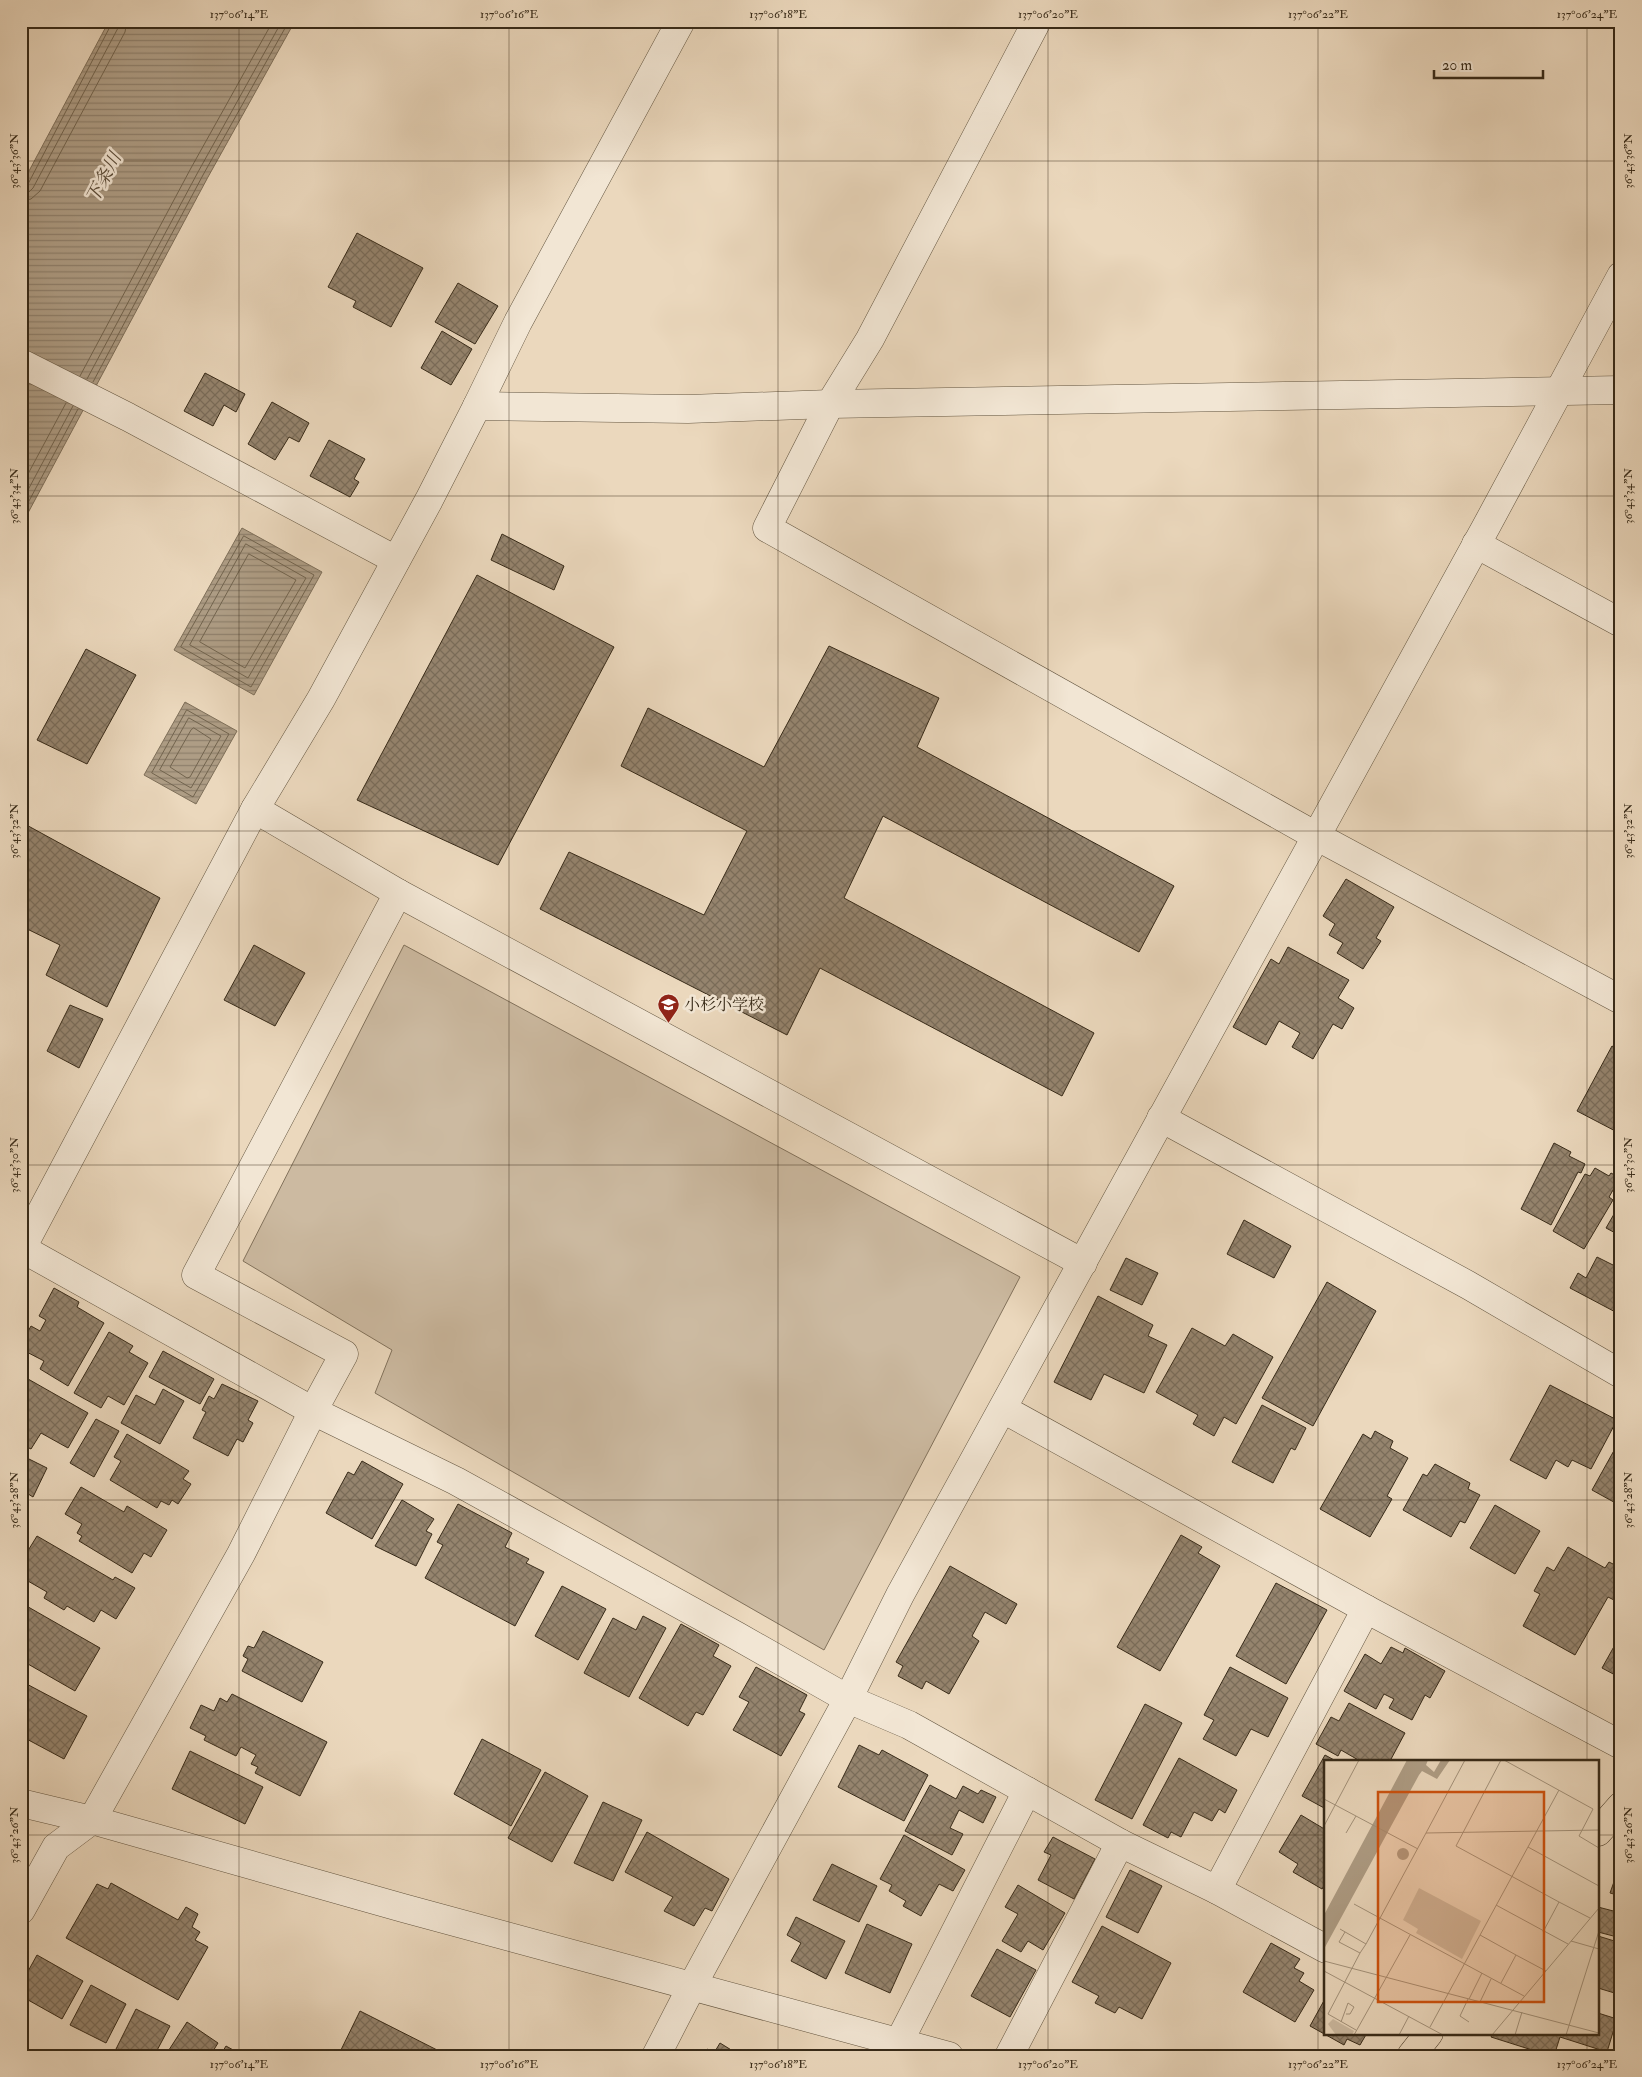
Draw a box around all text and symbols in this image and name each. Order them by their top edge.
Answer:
text: 137°06'14"E [210,7,269,22]
text: 137°06'16"E [480,7,538,22]
text: 137°06'18"E [749,7,807,22]
text: 137°06'20"E [1018,7,1078,22]
text: 137°06'22"E [1288,7,1348,22]
text: 137°06'24"E [1557,7,1618,22]
scale bar [1434,48,1543,80]
text: 20 m [1442,56,1472,75]
text: 36°43'36"N [7,133,22,189]
text: 36°43'36"N [1621,133,1636,189]
water label: 下条川 [81,147,128,207]
text: 36°43'34"N [7,468,22,524]
text: 36°43'34"N [1621,468,1636,524]
text: 36°43'32"N [7,803,22,859]
text: 36°43'32"N [1621,803,1636,859]
school or university icon: 小杉小学校 [656,993,680,1024]
place label: 小杉小学校 [684,995,764,1015]
text: 36°43'30"N [7,1137,22,1193]
text: 36°43'30"N [1621,1137,1636,1193]
text: 36°43'28"N [7,1471,22,1528]
text: 36°43'28"N [1621,1471,1636,1528]
inset map [1324,1760,1600,2034]
text: 36°43'26"N [7,1806,22,1864]
text: 36°43'26"N [1621,1806,1636,1864]
text: 137°06'14"E [210,2057,269,2072]
text: 137°06'16"E [480,2057,538,2072]
text: 137°06'18"E [749,2057,807,2072]
text: 137°06'20"E [1018,2057,1078,2072]
text: 137°06'22"E [1288,2057,1348,2072]
text: 137°06'24"E [1557,2057,1618,2072]

